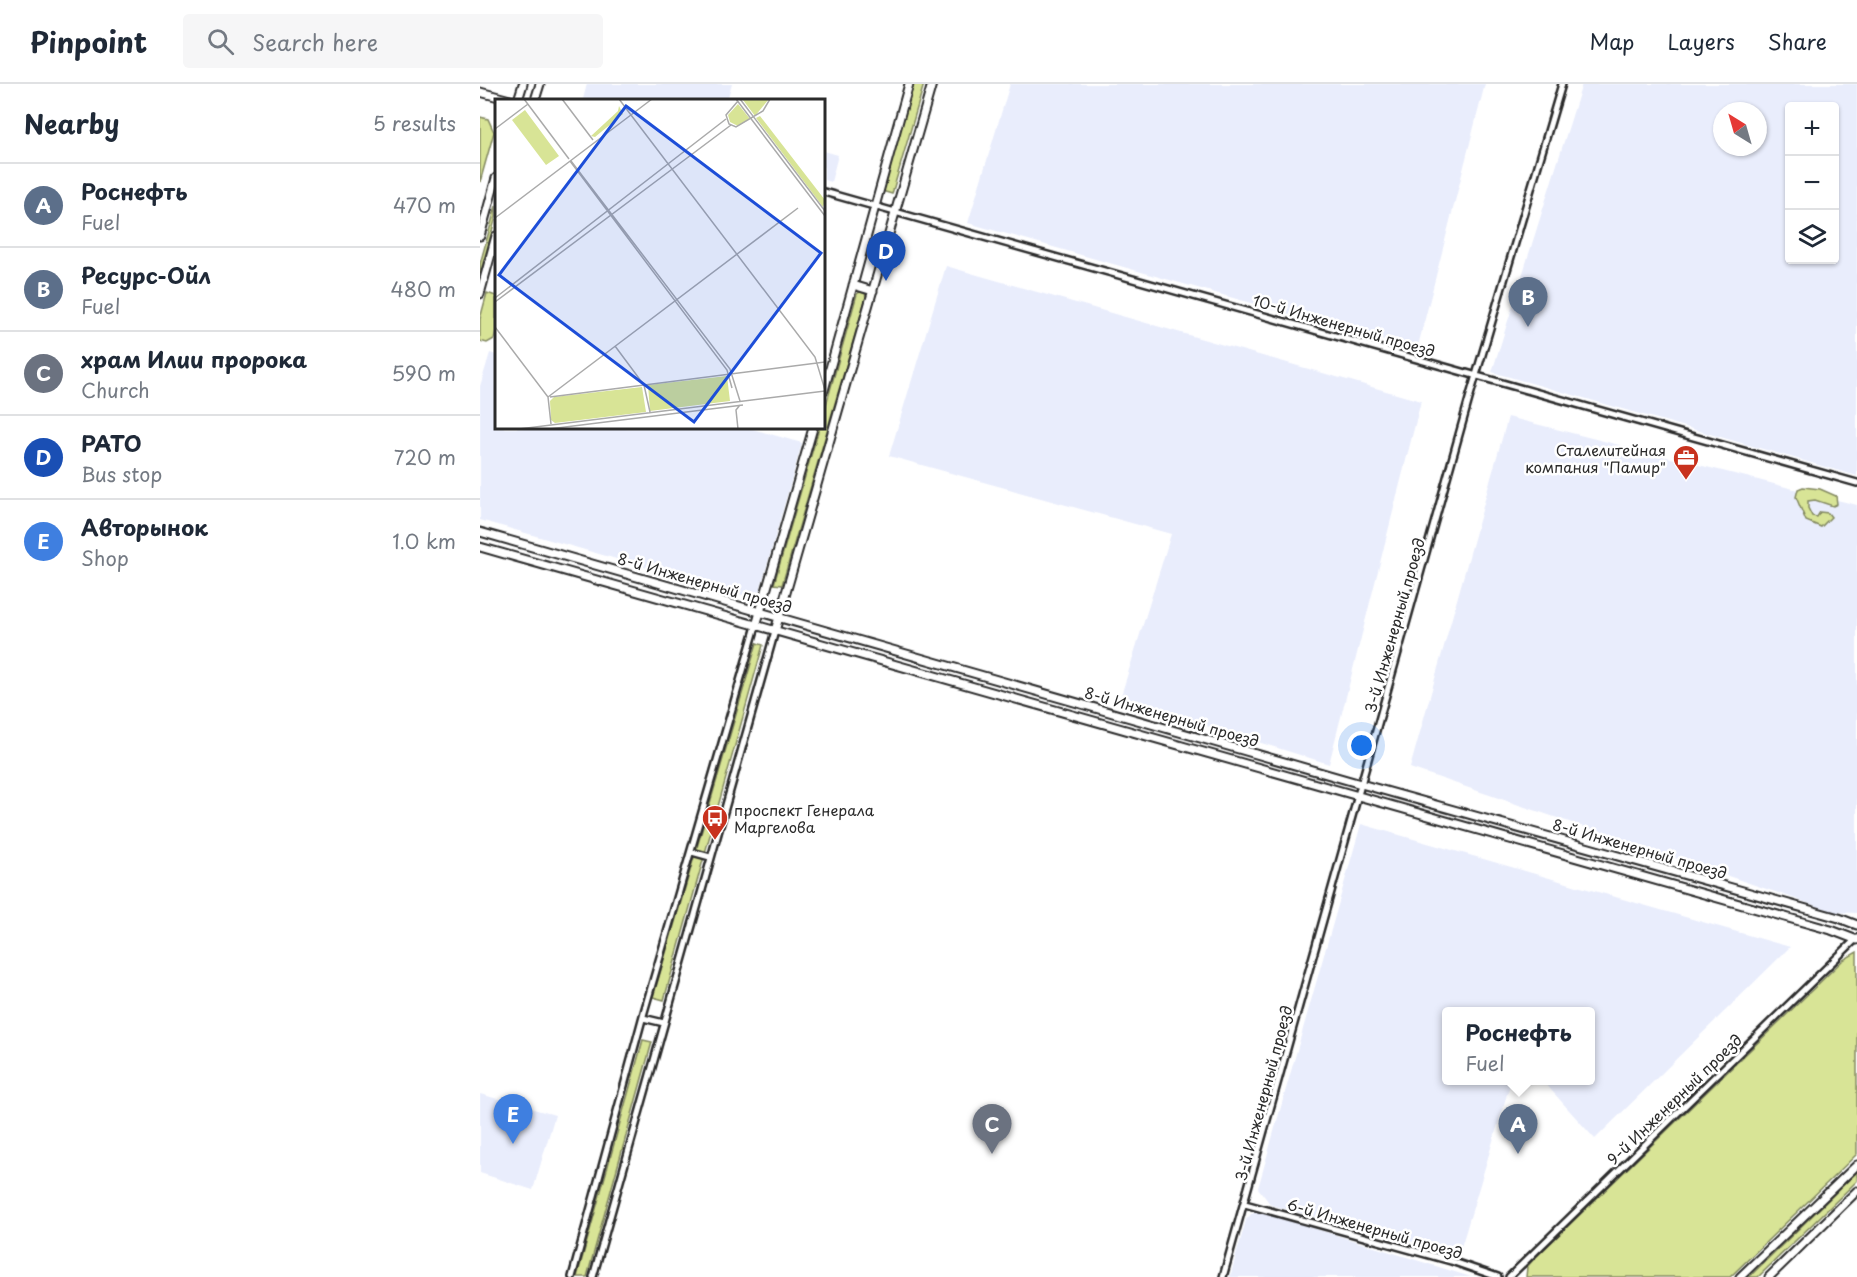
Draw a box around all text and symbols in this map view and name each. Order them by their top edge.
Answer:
search box [183,14,603,68]
text: Pinpoint [30,20,147,63]
icon: search [204,25,237,58]
text: Search here [252,25,378,58]
text: Map [1590,25,1634,57]
text: Layers [1667,25,1735,57]
text: Share [1768,25,1827,57]
inset map [495,99,825,429]
north arrow [1713,102,1767,156]
map controls [1785,102,1839,264]
button: + [1785,102,1839,156]
text: Nearby [24,104,119,143]
text: 5 results [373,108,456,138]
button: − [1785,156,1839,210]
text: Роснефть [81,174,188,207]
text: A [36,190,51,220]
text: 470 m [393,190,456,220]
text: Fuel [81,207,120,237]
button: layers [1785,210,1839,264]
pin: D [866,232,906,281]
text: Ресурс-Ойл [81,258,211,291]
text: B [37,274,50,304]
text: 480 m [391,274,456,304]
pin: B [1508,278,1548,327]
street label: 10-й Инженерный проезд [1250,288,1438,362]
text: Fuel [81,291,120,321]
text: храм Илии пророка [81,342,307,375]
text: C [36,358,51,388]
text: 590 m [392,358,456,388]
text: Church [81,375,150,405]
text: РАТО [81,426,142,459]
place label: Сталелитейная компания "Памир" [1525,438,1666,478]
text: D [36,442,51,472]
text: 720 m [394,442,456,472]
office icon: Сталелитейная компания "Памир" [1671,443,1701,481]
text: Bus stop [81,459,162,489]
text: Авторынок [81,510,208,543]
text: E [37,526,50,556]
text: 1.0 km [392,526,456,556]
street label: 3-й Инженерный проезд [1358,535,1430,715]
text: Shop [81,543,129,573]
street label: 8-й Инженерный проезд [615,546,795,618]
street label: 8-й Инженерный проезд [1082,680,1262,752]
your location [1347,731,1376,760]
place label: проспект Генерала Маргелова [734,798,875,838]
bus stop icon: проспект Генерала Маргелова [700,803,730,841]
street label: 8-й Инженерный проезд [1550,812,1730,884]
street label: 3-й Инженерный проезд [1228,1003,1298,1183]
popup [1442,1007,1595,1085]
text: Роснефть [1465,1015,1572,1048]
street label: 9-й Инженерный проезд [1601,1028,1747,1170]
text: Fuel [1465,1048,1504,1078]
pin: E [494,1094,532,1144]
pin: C [972,1104,1012,1154]
pin: A [1498,1104,1538,1154]
street label: 6-й Инженерный проезд [1285,1192,1465,1264]

